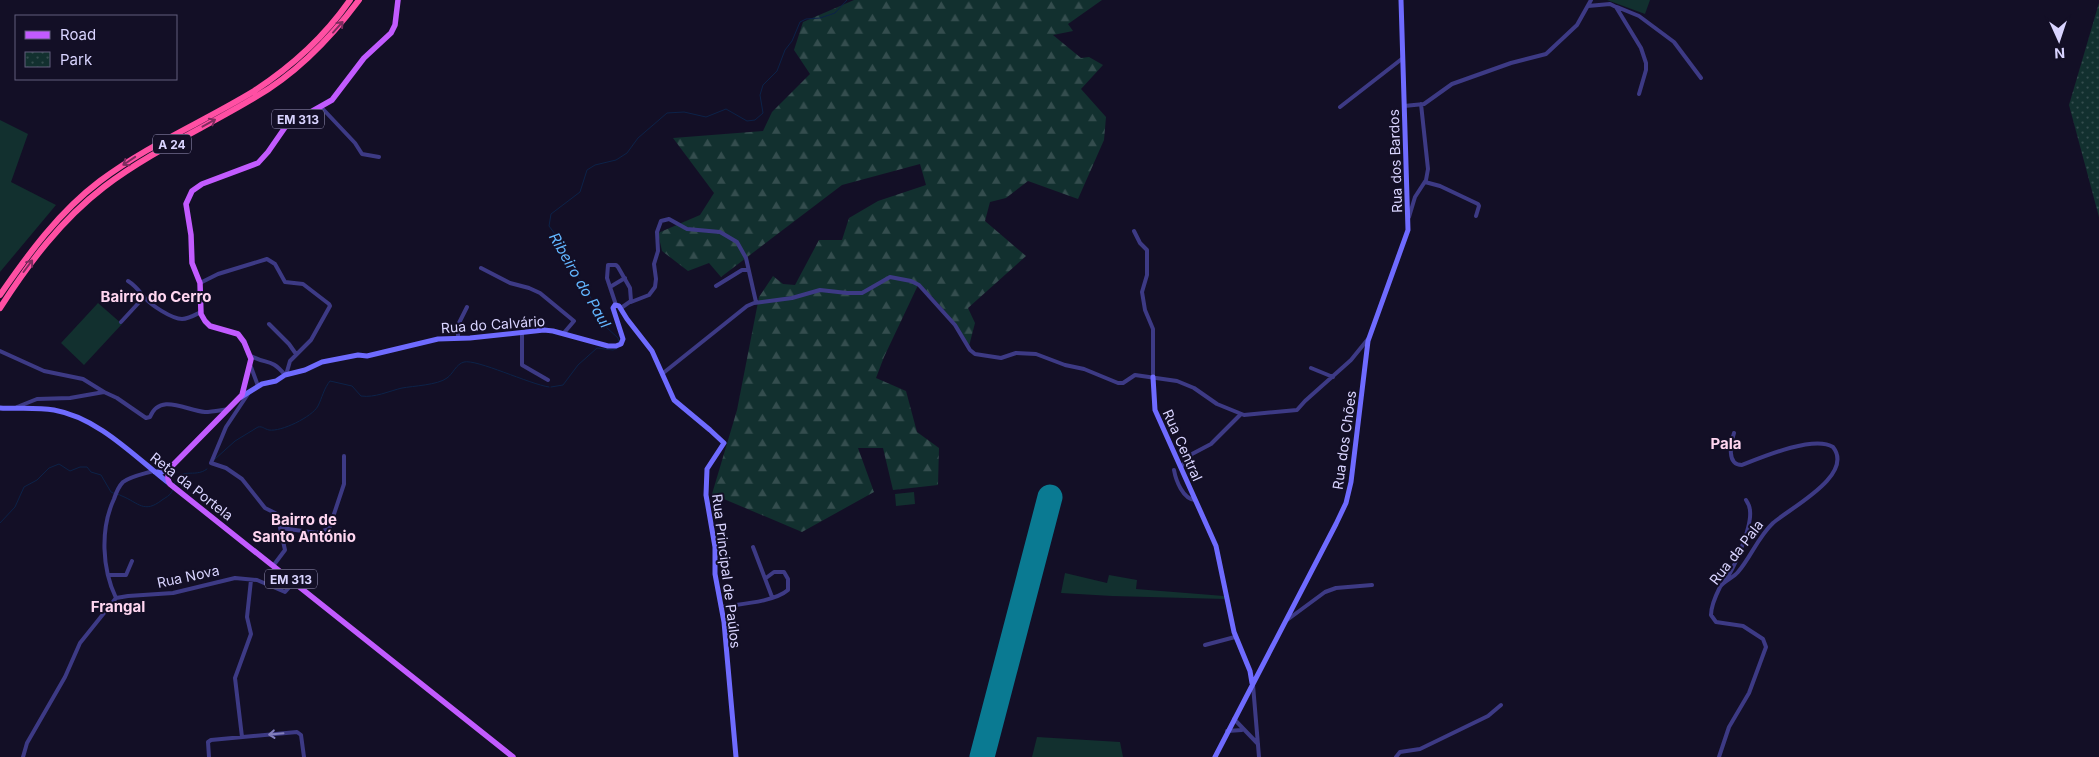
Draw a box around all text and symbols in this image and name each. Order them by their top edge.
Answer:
legend [15,15,178,80]
north arrow [2034,15,2084,65]
one-way arrow [332,20,344,33]
text: Road [60,25,96,44]
text: N [2054,45,2065,62]
text: Park [60,50,93,69]
street label: Rua dos Bardos [1385,109,1405,213]
road number: EM 313 [272,110,324,128]
one-way arrow [201,118,216,128]
road number: A 24 [153,134,191,154]
one-way arrow [123,156,137,166]
water label: Ribeiro do Paul [545,229,615,331]
one-way arrow [23,259,33,273]
district label: Bairro do Cerro [101,287,211,306]
street label: Rua do Calvário [440,312,546,336]
street label: Rua dos Chões [1329,389,1359,491]
street label: Rua Central [1160,406,1206,484]
district label: Pala [1710,434,1742,453]
street label: Reta da Portela [147,448,237,524]
street label: Rua Principal de Paúlos [709,493,745,649]
district label: Bairro de Santo António [252,510,356,546]
street label: Rua da Pala [1705,516,1767,588]
street label: Rua Nova [155,561,221,591]
road number: EM 313 [265,570,317,588]
district label: Frangal [91,597,145,616]
one-way arrow [268,729,284,738]

